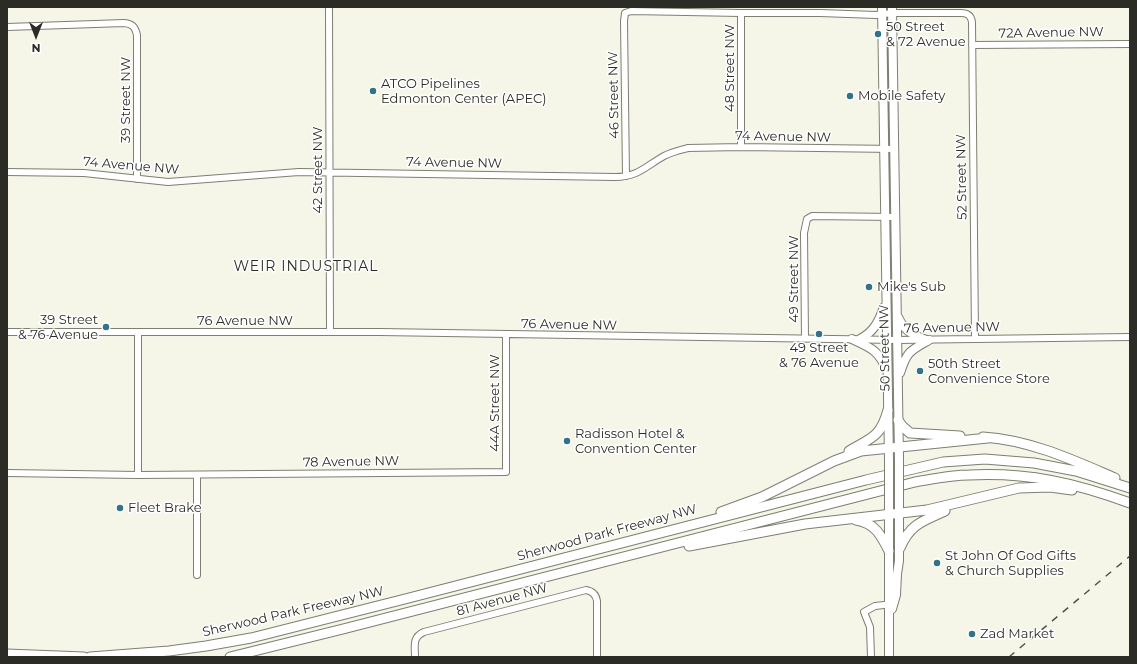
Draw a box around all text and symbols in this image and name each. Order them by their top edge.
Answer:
north arrow [16,16,56,56]
place label: 50 Street & 72 Avenue [886,19,966,50]
street label: 48 Street NW [722,24,738,112]
street label: 72A Avenue NW [998,24,1104,42]
marker: 50 Street & 72 Avenue [873,29,883,39]
text: N [32,41,40,55]
street label: 46 Street NW [605,51,623,139]
street label: 39 Street NW [118,57,134,143]
place label: ATCO Pipelines Edmonton Center (APEC) [381,76,547,107]
marker: ATCO Pipelines Edmonton Center (APEC) [368,86,378,96]
place label: Mobile Safety [858,88,945,104]
marker: Mobile Safety [845,91,855,101]
street label: 42 Street NW [310,127,326,213]
street label: 74 Avenue NW [735,128,831,146]
street label: 52 Street NW [953,134,971,220]
street label: 74 Avenue NW [82,154,180,178]
street label: 74 Avenue NW [406,154,502,172]
street label: 49 Street NW [786,235,802,323]
district label: WEIR INDUSTRIAL [233,259,379,275]
place label: Mike's Sub [877,279,946,295]
marker: Mike's Sub [864,282,874,292]
street label: 50 Street NW [876,304,894,392]
place label: 39 Street & 76 Avenue [18,312,98,343]
street label: 76 Avenue NW [197,313,293,329]
street label: 76 Avenue NW [521,316,617,334]
street label: 76 Avenue NW [904,319,1000,337]
marker: 39 Street & 76 Avenue [101,322,111,332]
marker: 49 Street & 76 Avenue [814,329,824,339]
place label: 49 Street & 76 Avenue [779,340,859,371]
street label: 44A Street NW [487,354,503,452]
place label: 50th Street Convenience Store [928,356,1050,387]
marker: 50th Street Convenience Store [915,366,925,376]
place label: Radisson Hotel & Convention Center [575,426,697,457]
marker: Radisson Hotel & Convention Center [562,436,572,446]
street label: 78 Avenue NW [303,453,399,471]
place label: Fleet Brake [128,500,202,516]
street label: Sherwood Park Freeway NW [515,501,699,565]
marker: Fleet Brake [115,503,125,513]
place label: St John Of God Gifts & Church Supplies [945,548,1076,579]
marker: St John Of God Gifts & Church Supplies [932,558,942,568]
street label: 81 Avenue NW [455,580,549,620]
street label: Sherwood Park Freeway NW [201,584,385,640]
place label: Zad Market [980,626,1054,642]
marker: Zad Market [967,629,977,639]

